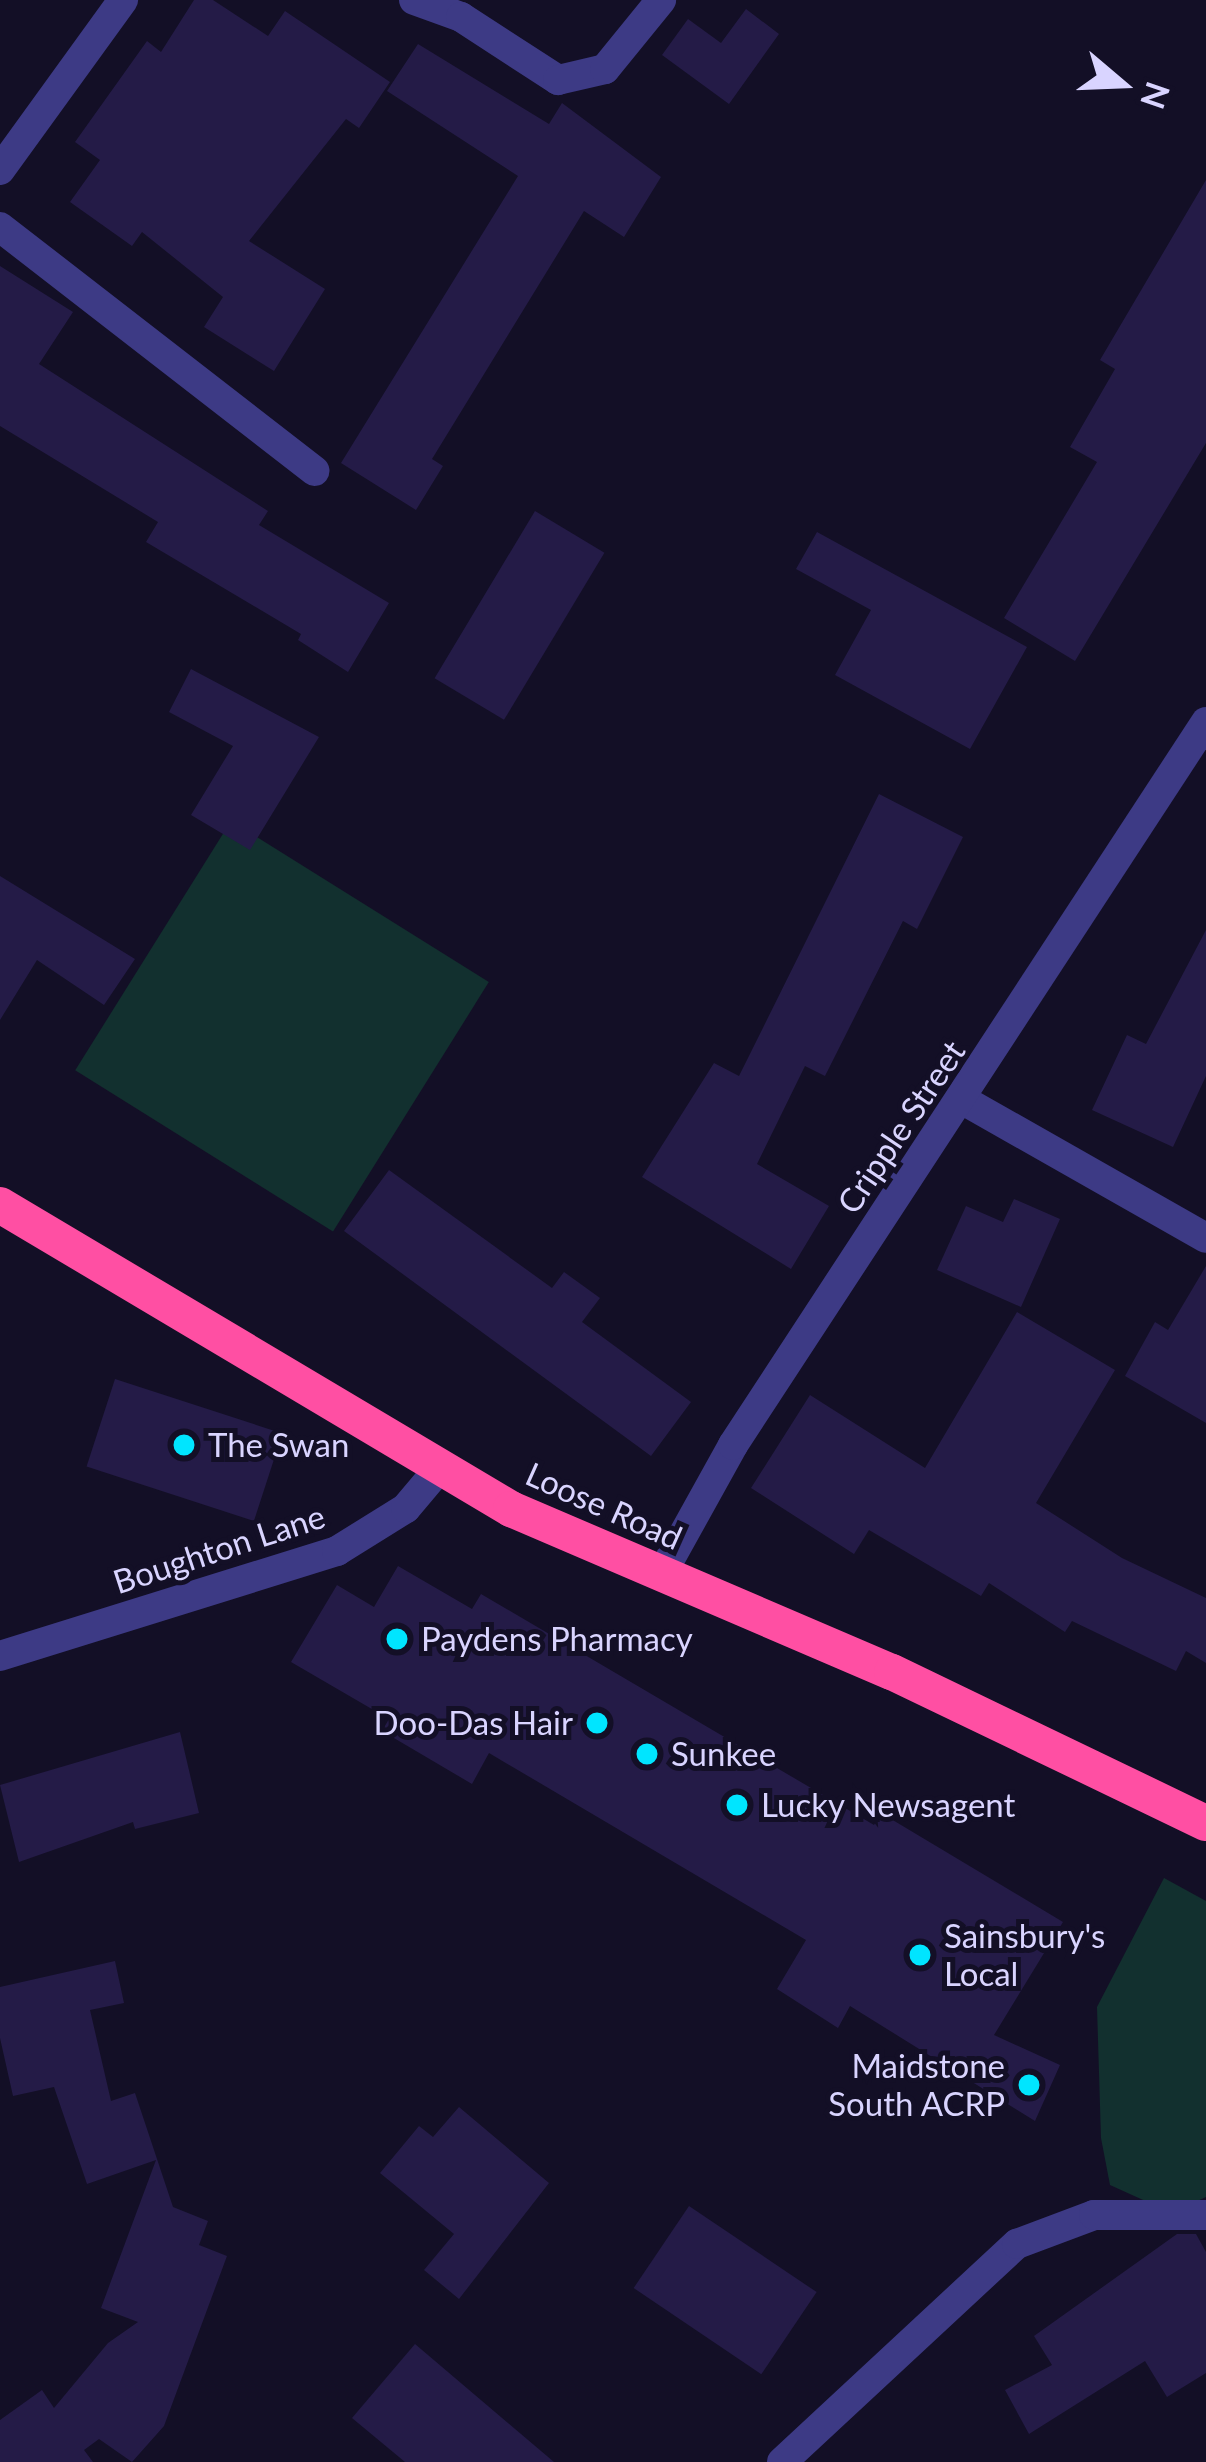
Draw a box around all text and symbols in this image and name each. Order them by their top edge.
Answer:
north arrow [1062,24,1182,144]
text: N [1133,77,1179,114]
street label: Cripple Street [829,1033,973,1221]
place label: The Swan [208,1425,349,1465]
marker: The Swan [171,1432,197,1458]
street label: Loose Road [520,1454,688,1558]
street label: Boughton Lane [108,1496,330,1602]
place label: Paydens Pharmacy [421,1619,693,1659]
marker: Paydens Pharmacy [384,1626,410,1652]
place label: Doo-Das Hair [374,1703,573,1743]
marker: Doo-Das Hair [584,1710,610,1736]
place label: Sunkee [671,1734,776,1774]
marker: Sunkee [634,1741,660,1767]
place label: Lucky Newsagent [761,1785,1016,1825]
marker: Lucky Newsagent [724,1792,750,1818]
place label: Sainsbury's Local [944,1916,1105,1994]
marker: Sainsbury's Local [907,1942,933,1968]
place label: Maidstone South ACRP [827,2046,1005,2124]
marker: Maidstone South ACRP [1016,2072,1042,2098]

